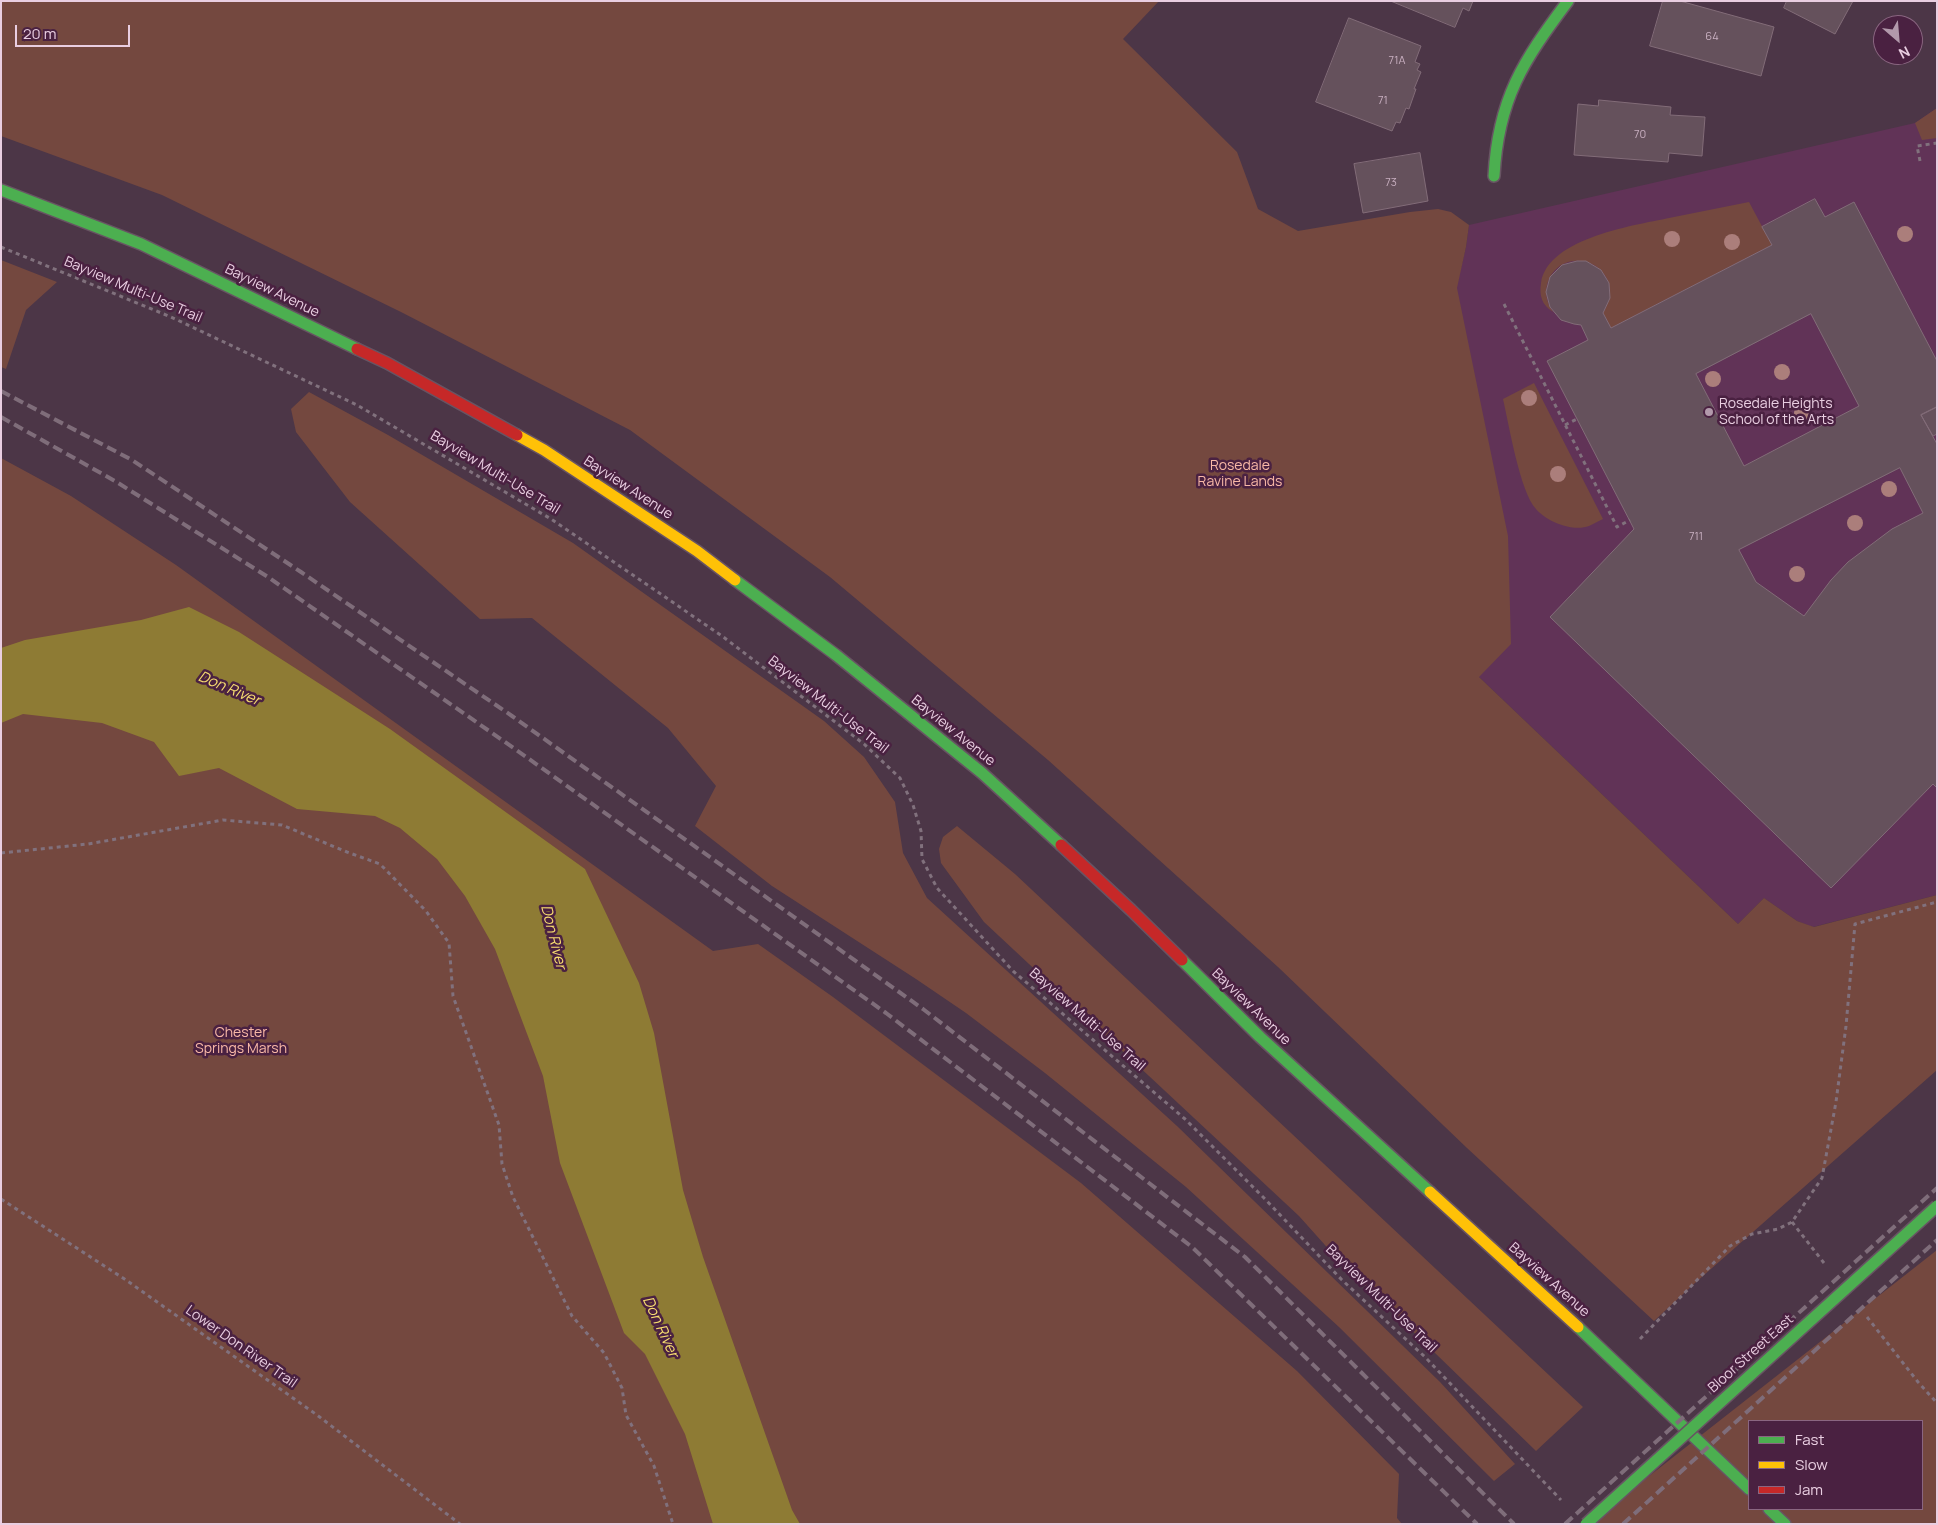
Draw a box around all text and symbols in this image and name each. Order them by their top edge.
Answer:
scale bar [18,15,132,47]
north arrow [1873,15,1923,65]
text: 20 m [23,23,56,44]
house number: 64 [1705,30,1719,44]
text: N [1896,42,1913,64]
house number: 71A [1389,54,1405,68]
house number: 71 [1378,94,1388,108]
house number: 70 [1634,128,1646,142]
house number: 73 [1385,176,1397,190]
street label: Bayview Multi-Use Trail [62,253,204,327]
street label: Bayview Avenue [222,261,322,321]
place label: Rosedale Heights School of the Arts [1719,396,1834,428]
marker: Rosedale Heights School of the Arts [1703,406,1715,418]
street label: Bayview Multi-Use Trail [427,428,563,518]
street label: Bayview Avenue [580,453,676,523]
park label: Rosedale Ravine Lands [1198,458,1282,491]
house number: 711 [1689,530,1703,544]
street label: Bayview Multi-Use Trail [764,653,892,757]
water label: Don River [195,668,263,710]
street label: Bayview Avenue [908,692,998,770]
water label: Don River [536,903,570,971]
street label: Bayview Multi-Use Trail [1026,965,1148,1075]
street label: Bayview Avenue [1208,965,1294,1049]
park label: Chester Springs Marsh [195,1025,287,1058]
street label: Bayview Avenue [1505,1239,1593,1321]
street label: Bayview Multi-Use Trail [1322,1241,1440,1357]
water label: Don River [638,1294,682,1360]
street label: Lower Don River Trail [182,1302,300,1392]
street label: Bloor Street East [1705,1311,1797,1397]
legend [1748,1420,1923,1510]
text: Fast [1795,1429,1824,1450]
text: Slow [1795,1454,1828,1475]
text: Jam [1795,1479,1823,1500]

